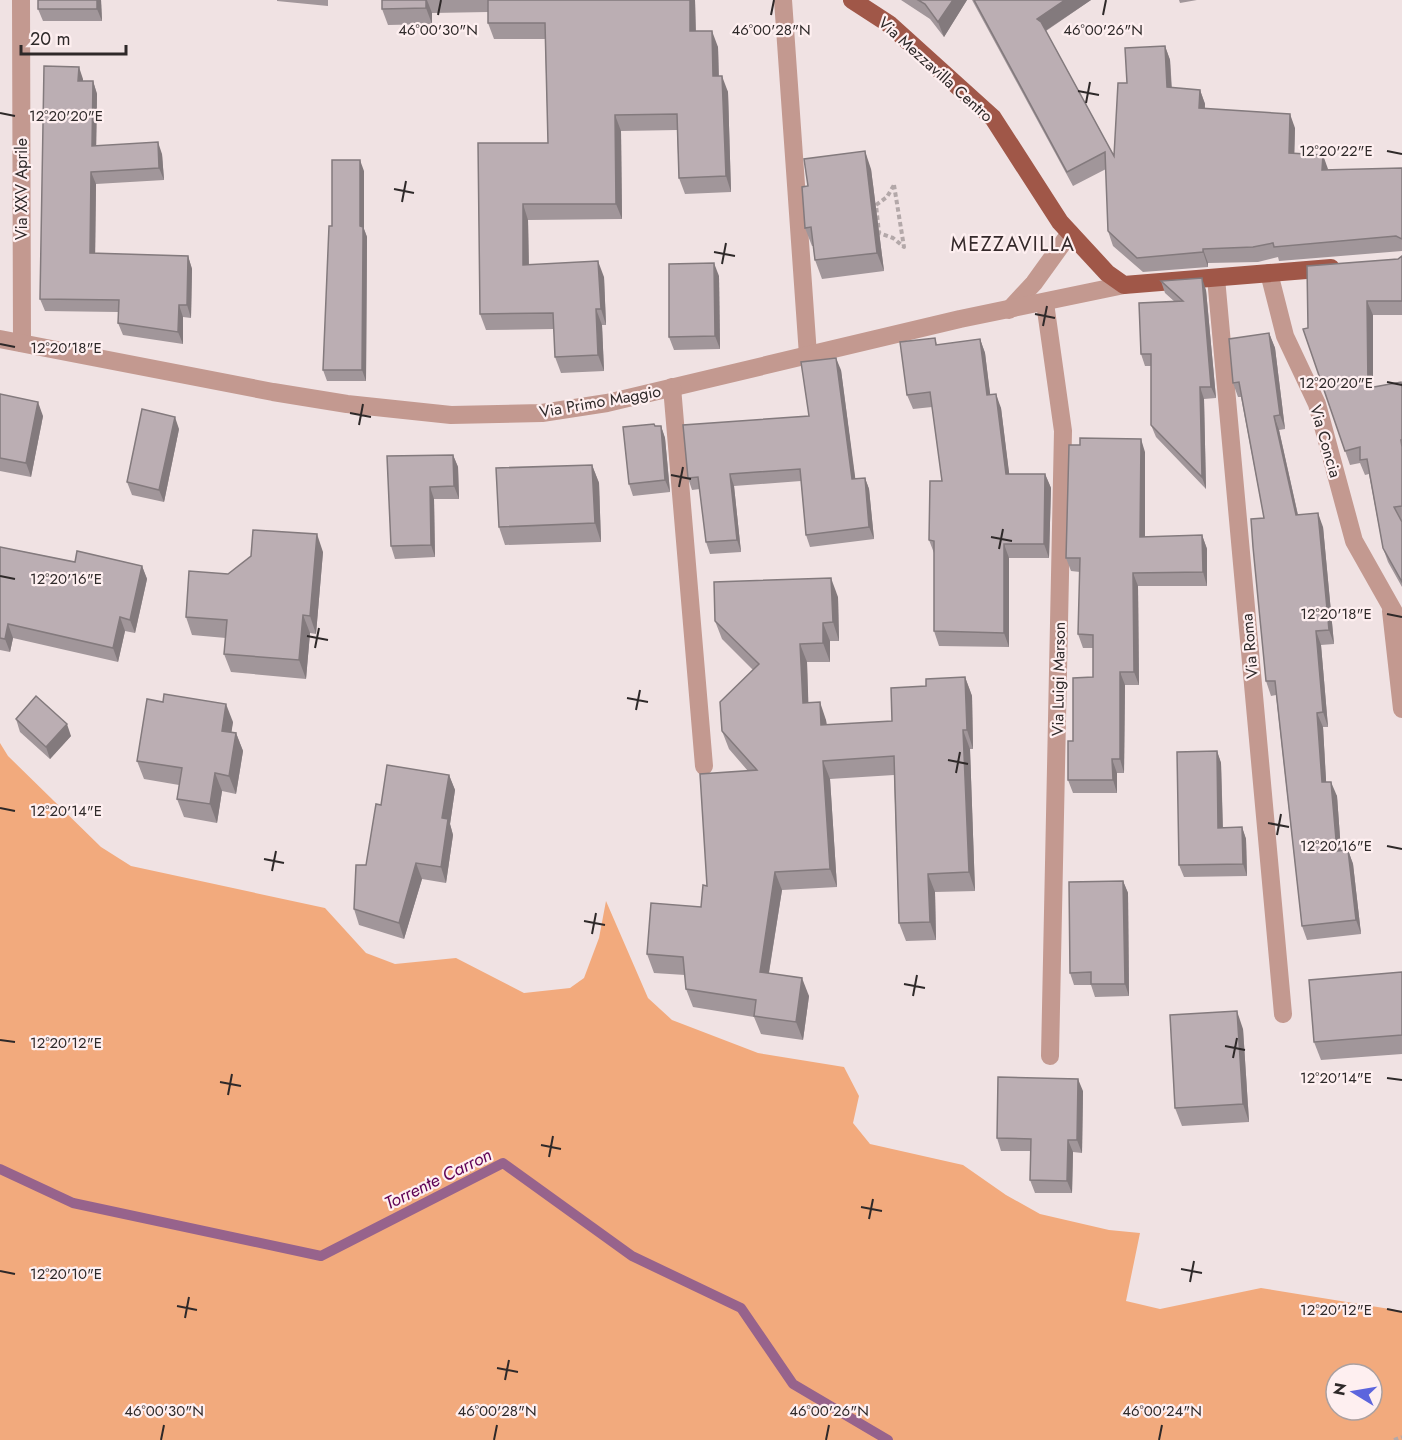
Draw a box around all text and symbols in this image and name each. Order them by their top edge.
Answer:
street label: Via Mezzavilla Centro [873,11,998,127]
scale bar [21,18,126,56]
text: 46°00'30"N [398,19,478,41]
text: 46°00'28"N [731,19,811,41]
text: 46°00'26"N [1063,19,1143,41]
text: 20 m [30,26,70,52]
text: 12°20'20"E [29,105,103,127]
street label: Via XXV Aprile [10,138,33,240]
text: 12°20'22"E [1299,140,1373,162]
district label: MEZZAVILLA [950,230,1076,259]
text: 12°20'18"E [30,337,102,359]
text: 12°20'20"E [1299,372,1373,394]
street label: Via Primo Maggio [537,379,663,424]
street label: Via Concia [1304,402,1347,480]
text: 12°20'16"E [30,568,102,590]
text: 12°20'18"E [1300,603,1372,625]
street label: Via Roma [1235,613,1264,679]
street label: Via Luigi Marson [1046,622,1071,736]
text: 12°20'14"E [30,800,102,822]
text: 12°20'16"E [1300,835,1372,857]
text: 12°20'12"E [30,1032,102,1054]
text: 12°20'14"E [1300,1067,1372,1089]
water label: Torrente Carron [380,1142,496,1216]
text: 12°20'10"E [30,1263,102,1285]
text: 12°20'12"E [1300,1299,1372,1321]
north arrow [1324,1362,1384,1422]
text: N [1327,1381,1352,1398]
text: 46°00'30"N [124,1400,204,1422]
text: 46°00'28"N [457,1400,537,1422]
text: 46°00'26"N [789,1400,869,1422]
text: 46°00'24"N [1122,1400,1202,1422]

